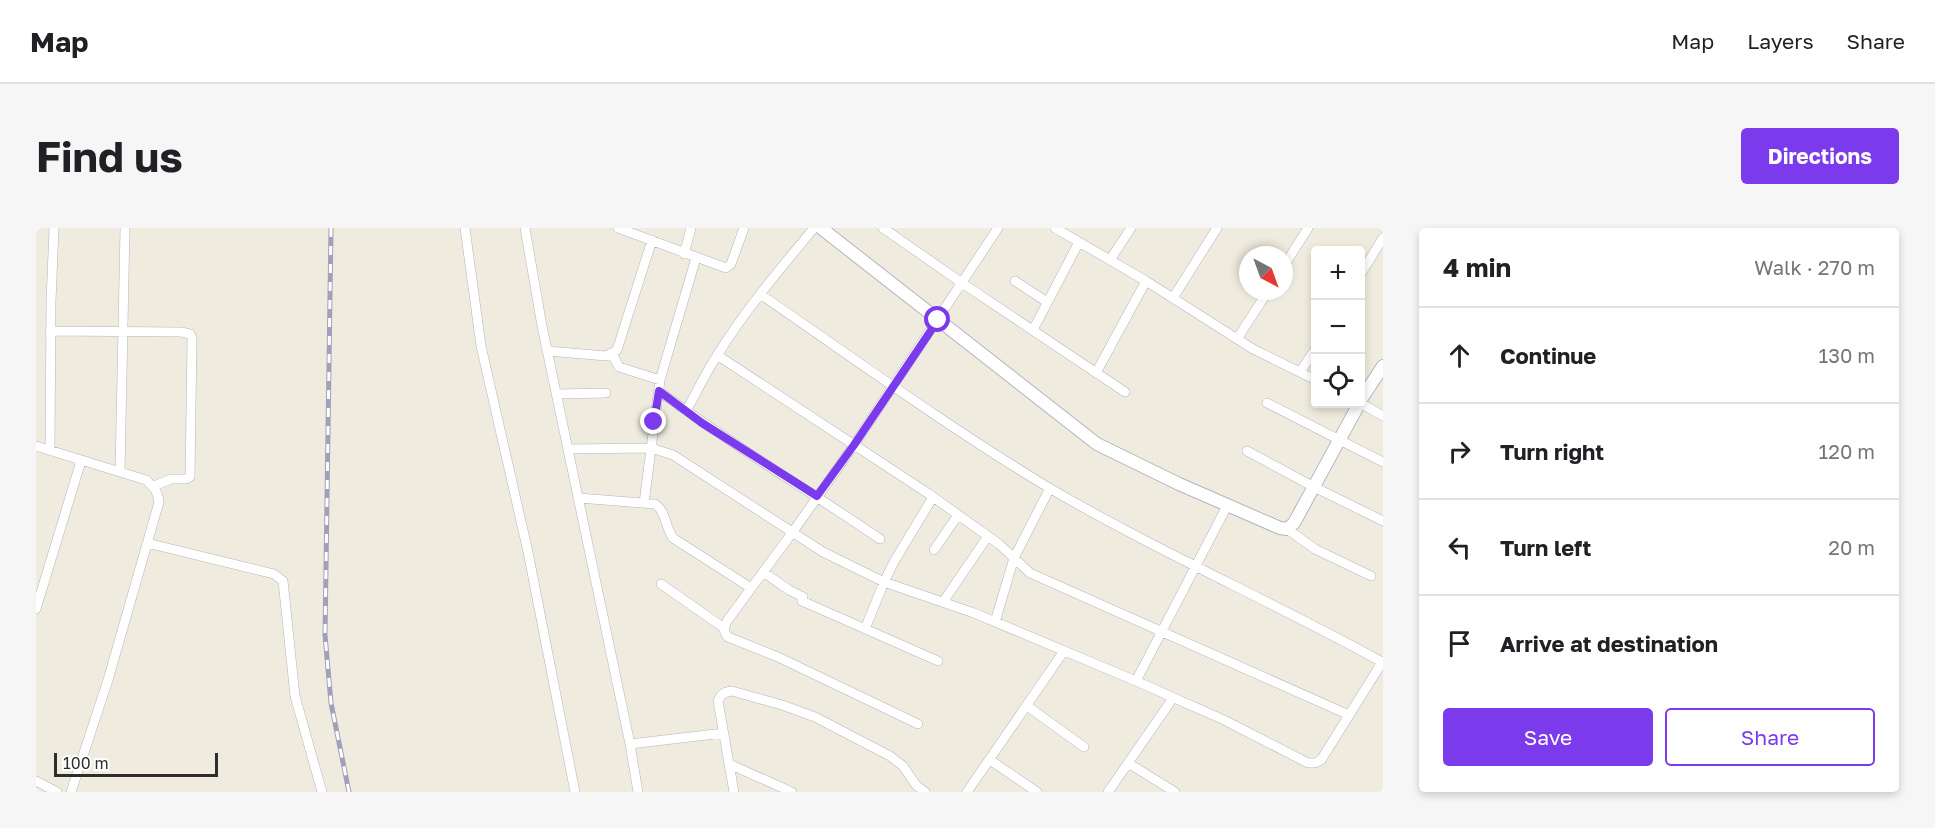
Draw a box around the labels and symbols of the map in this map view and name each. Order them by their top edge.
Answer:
north arrow [1239,246,1293,300]
route start [924,306,950,332]
route end [640,408,666,434]
scale bar [54,750,218,778]

